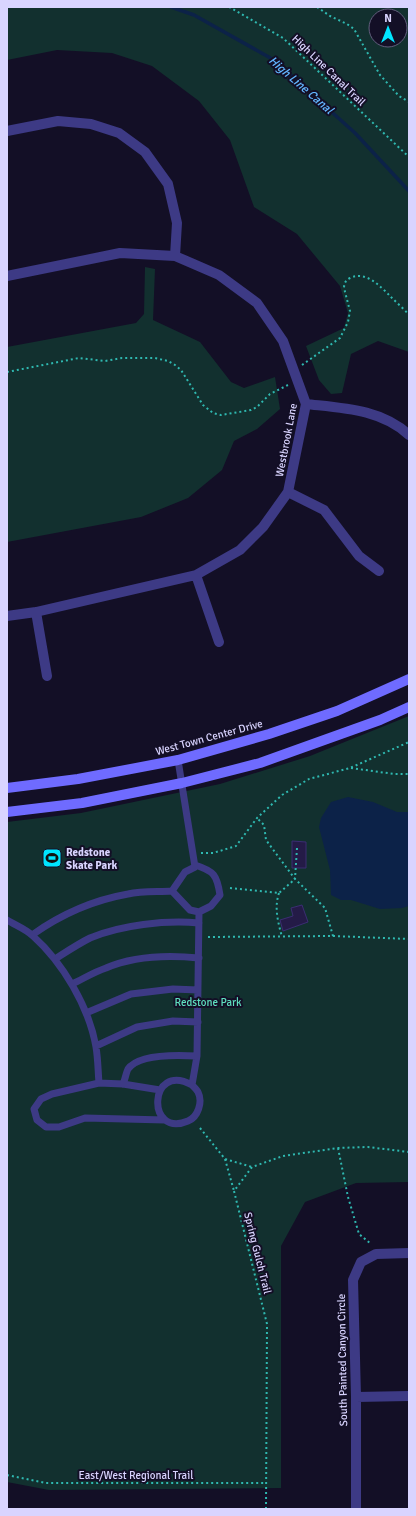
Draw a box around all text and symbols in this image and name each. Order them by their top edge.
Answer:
north arrow [368,8,408,48]
text: N [384,12,392,25]
street label: High Line Canal Trail [289,32,369,108]
water label: High Line Canal [266,53,336,117]
street label: Westbrook Lane [273,402,300,478]
street label: West Town Center Drive [154,717,264,758]
place label: Redstone Skate Park [66,846,118,872]
sports icon: Redstone Skate Park [41,847,63,869]
park label: Redstone Park [174,996,242,1009]
street label: Spring Gulch Trail [241,1211,274,1295]
street label: South Painted Canyon Circle [335,1294,350,1426]
street label: East/West Regional Trail [79,1469,193,1482]

